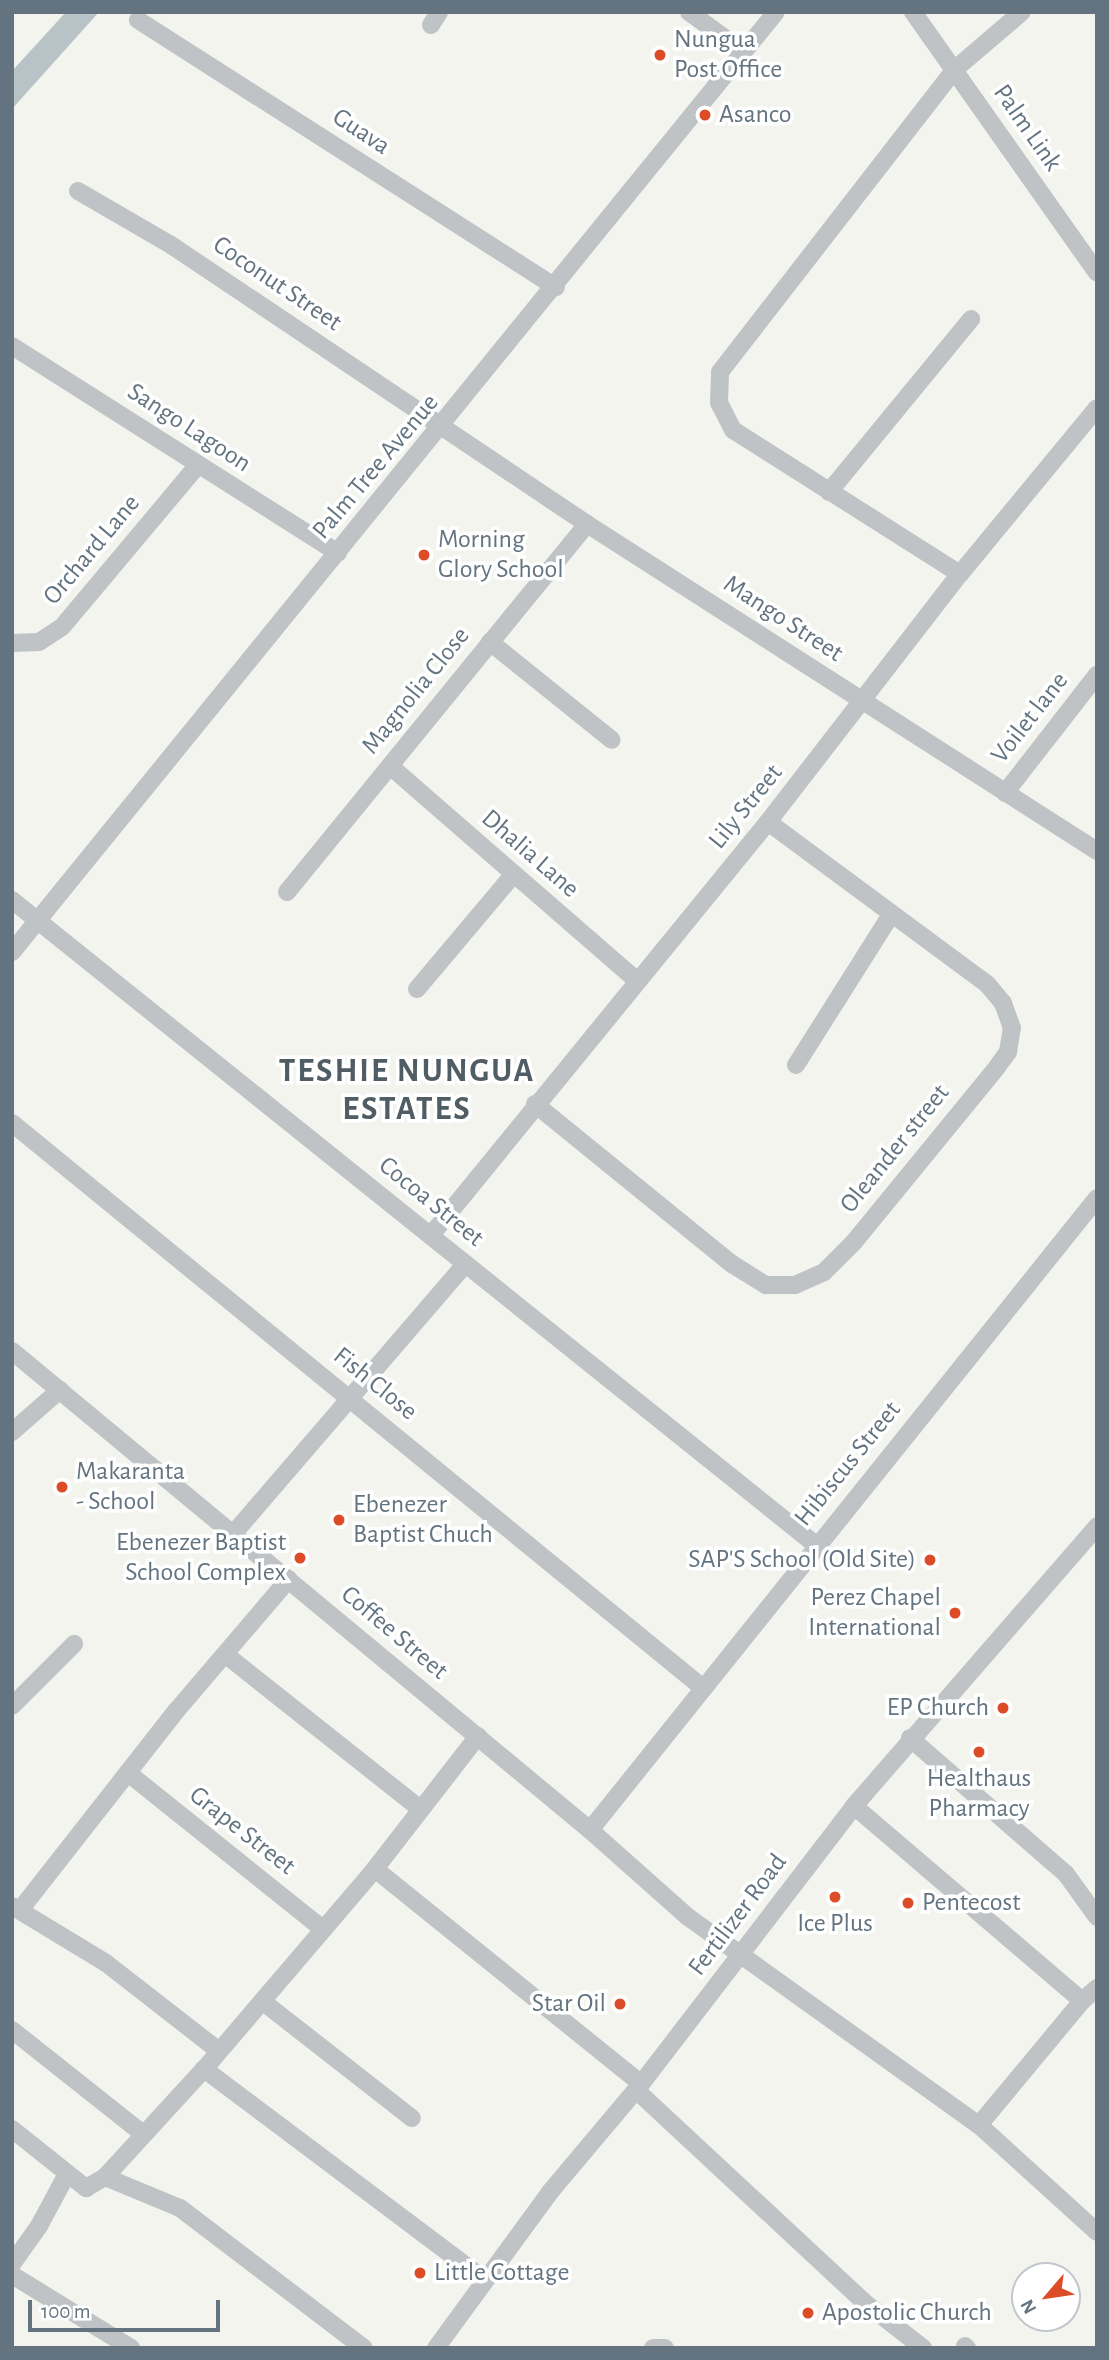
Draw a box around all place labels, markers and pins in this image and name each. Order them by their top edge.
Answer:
place label: Nungua Post Office [674,24,782,86]
marker: Nungua Post Office [652,47,668,63]
place label: Asanco [719,99,792,131]
marker: Asanco [697,107,713,123]
place label: Morning Glory School [438,524,564,586]
marker: Morning Glory School [416,547,432,563]
place label: Makaranta - School [76,1456,185,1518]
marker: Makaranta - School [54,1479,70,1495]
place label: Ebenezer Baptist Chuch [353,1489,493,1550]
marker: Ebenezer Baptist Chuch [331,1512,347,1528]
place label: Ebenezer Baptist School Complex [116,1527,286,1588]
place label: SAP'S School (Old Site) [688,1544,916,1576]
marker: Ebenezer Baptist School Complex [292,1550,308,1566]
marker: SAP'S School (Old Site) [922,1552,938,1568]
place label: Perez Chapel International [808,1582,941,1644]
marker: Perez Chapel International [947,1605,963,1621]
place label: EP Church [887,1692,989,1724]
marker: EP Church [995,1700,1011,1716]
marker: Healthaus Pharmacy [971,1744,987,1760]
place label: Healthaus Pharmacy [927,1763,1031,1824]
place label: Pentecost [922,1887,1020,1919]
marker: Ice Plus [827,1889,843,1905]
marker: Pentecost [900,1895,916,1911]
place label: Ice Plus [797,1908,873,1940]
place label: Star Oil [532,1988,606,2020]
marker: Star Oil [612,1996,628,2012]
place label: Little Cottage [434,2257,569,2289]
marker: Little Cottage [412,2265,428,2281]
place label: Apostolic Church [822,2297,992,2329]
marker: Apostolic Church [800,2305,816,2321]

